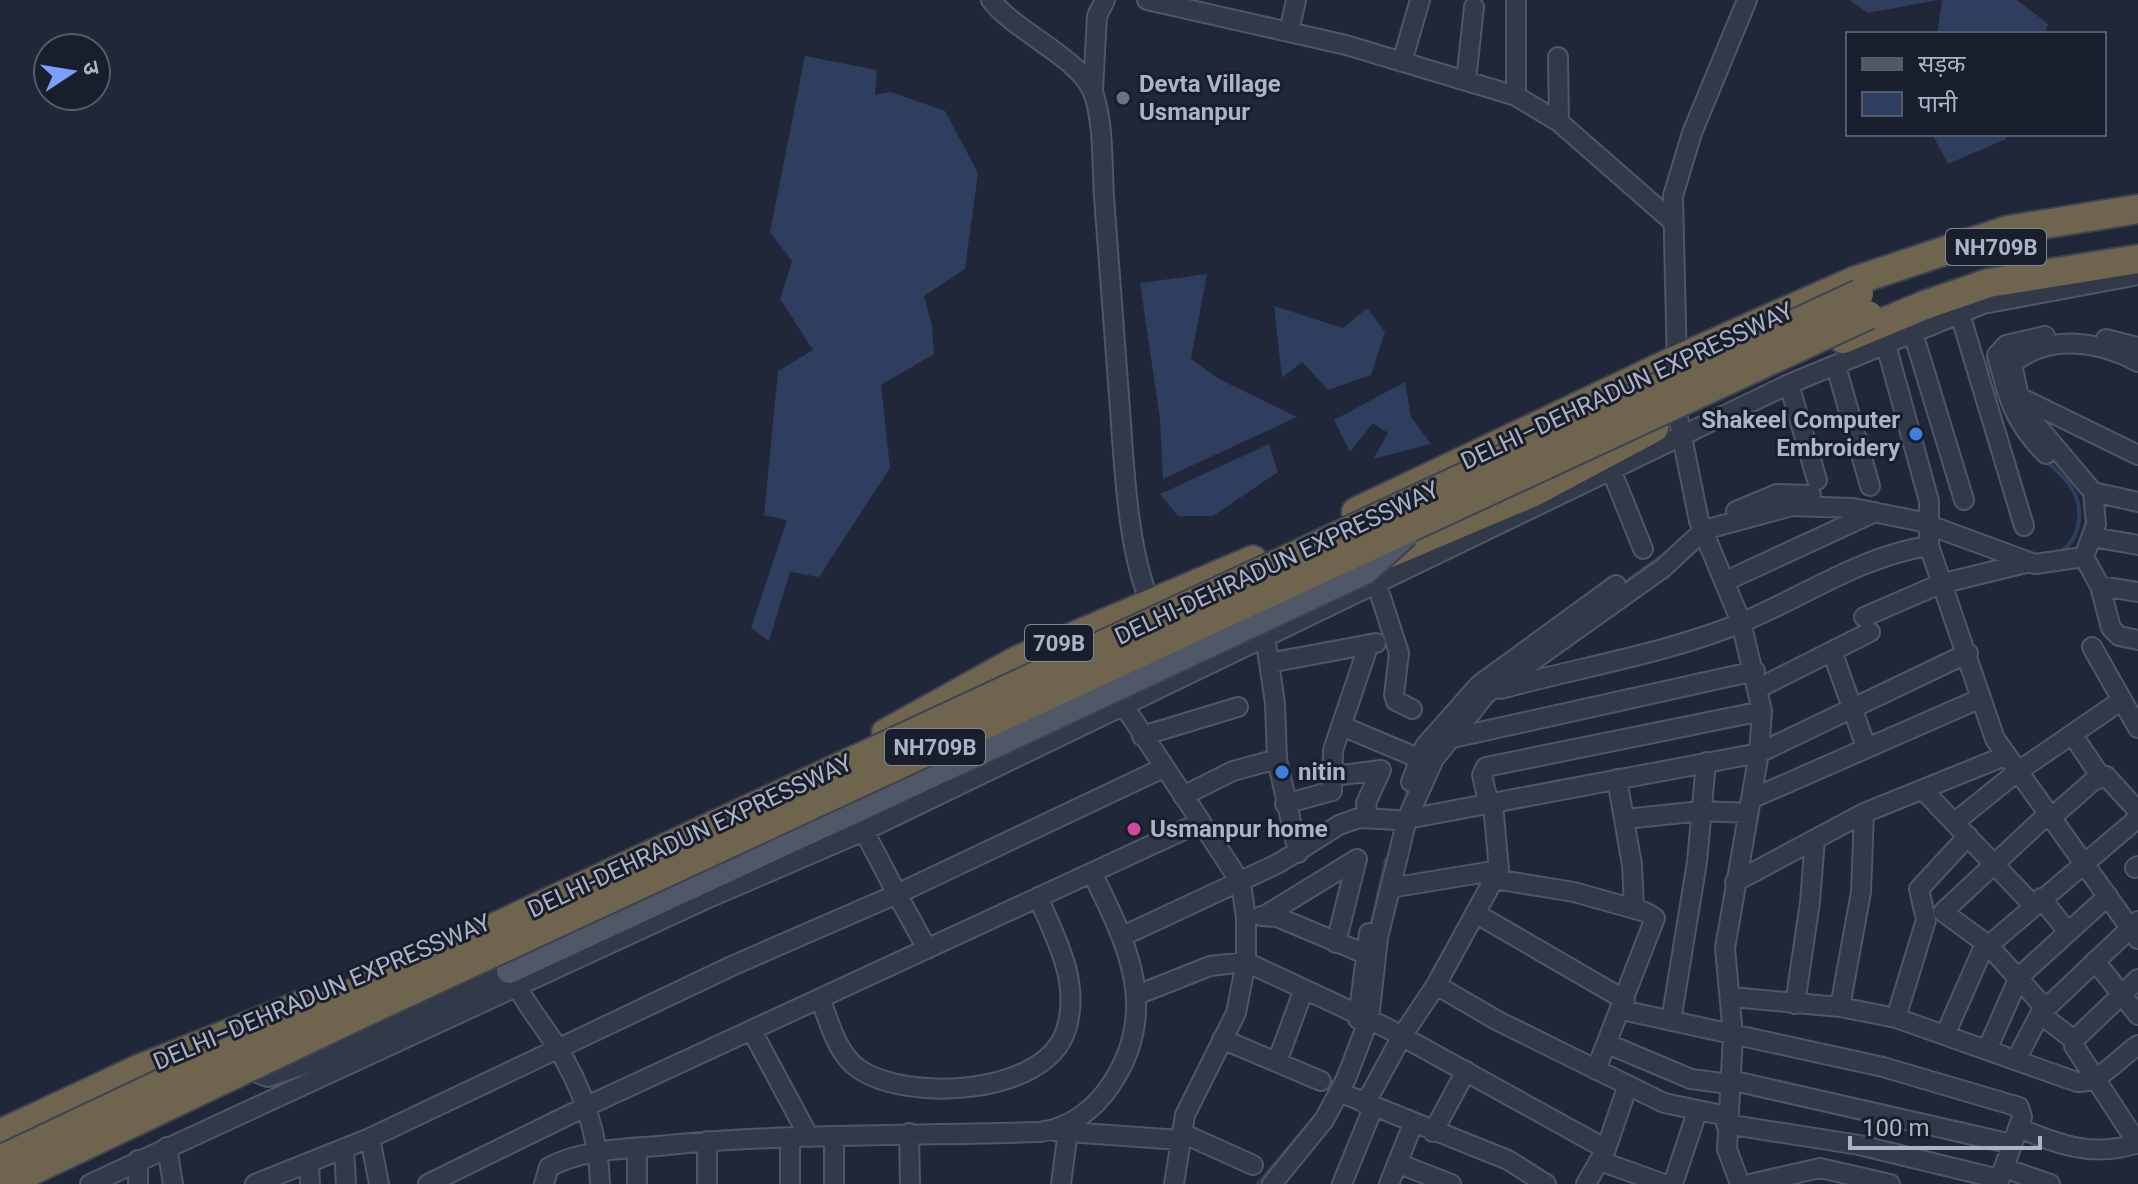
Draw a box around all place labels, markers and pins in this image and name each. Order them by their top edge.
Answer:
place label: Devta Village Usmanpur [1139,70,1281,126]
marker: Devta Village Usmanpur [1114,89,1132,107]
place label: Shakeel Computer Embroidery [1701,406,1901,462]
marker: Shakeel Computer Embroidery [1907,425,1925,443]
place label: nitin [1298,758,1346,786]
marker: nitin [1273,763,1291,781]
place label: Usmanpur home [1150,815,1328,843]
marker: Usmanpur home [1125,820,1143,838]

